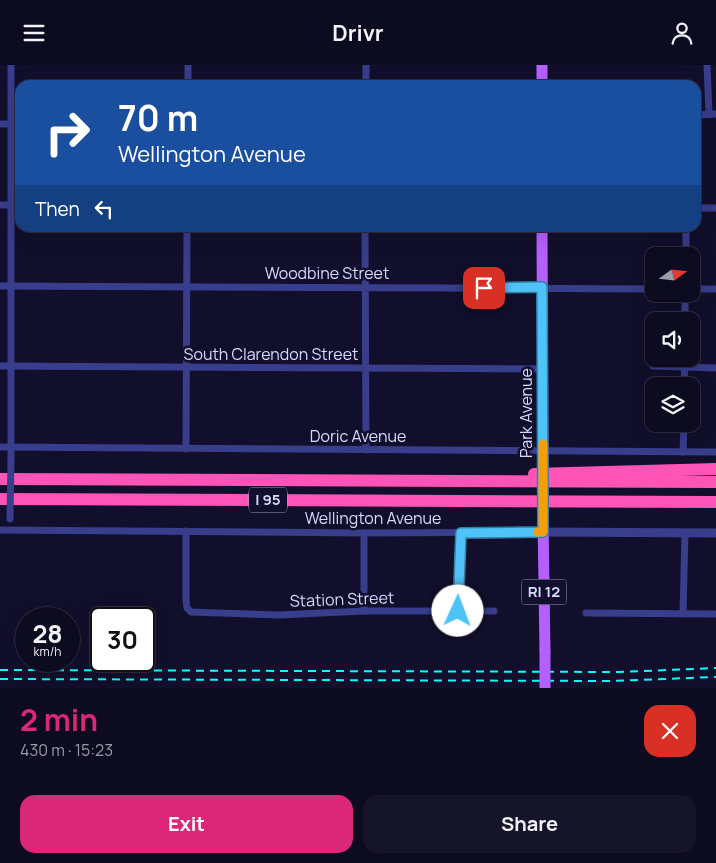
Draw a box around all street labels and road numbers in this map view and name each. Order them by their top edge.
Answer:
street label: Woodbine Street [265,262,389,284]
street label: South Clarendon Street [184,343,358,365]
street label: Park Avenue [515,368,537,458]
street label: Doric Avenue [310,425,406,447]
road number: I 95 [249,487,287,513]
street label: Wellington Avenue [305,507,441,529]
road number: RI 12 [522,579,566,605]
street label: Station Street [289,586,395,612]

